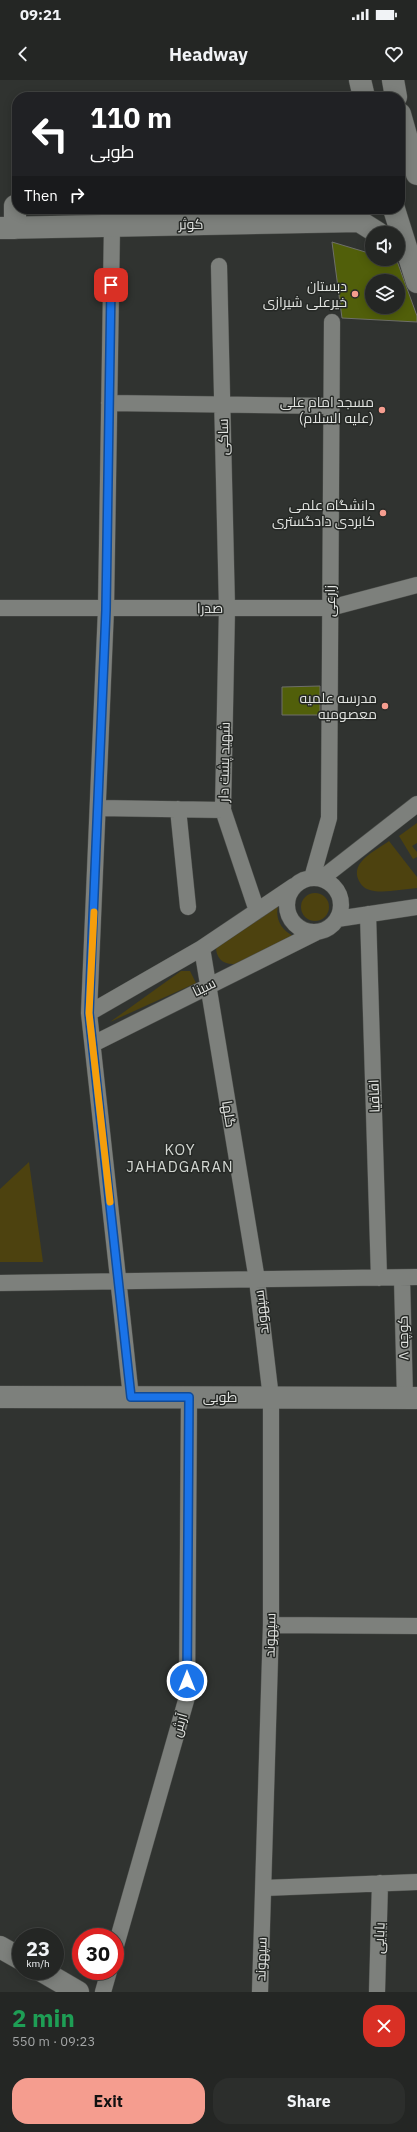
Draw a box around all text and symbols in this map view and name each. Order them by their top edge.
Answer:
text: 09:21 [20,5,61,24]
icon: back [12,43,34,65]
text: Headway [169,43,248,66]
icon: heart [383,43,405,65]
text: 110 m [90,99,172,136]
icon: left [24,108,76,160]
text: طوبی [90,140,135,163]
icon: right [66,184,88,206]
text: Then [24,186,58,205]
street label: کوثر [177,215,204,233]
map controls [365,226,405,314]
button: sound [365,226,405,266]
pin [94,268,128,302]
icon: arrive [100,274,122,296]
button: layers [365,274,405,314]
place label: دبستان خیرعلی شیرازی [263,277,347,311]
marker: دبستان خیرعلی شیرازی [350,289,360,299]
place label: مسجد امام علی (علیه السلام) [280,393,374,428]
marker: مسجد امام علی (علیه السلام) [377,405,387,415]
street label: ساکی [214,418,232,456]
place label: دانشگاه علمی کابردی دادگستری [272,496,375,530]
marker: دانشگاه علمی کابردی دادگستری [378,508,388,518]
street label: زارعی [321,585,339,617]
street label: صدرا [197,599,223,617]
place label: مدرسه علمیه معصومیه [300,689,377,723]
marker: مدرسه علمیه معصومیه [380,701,390,711]
street label: شهید پشت دار [214,722,235,803]
street label: سینا [189,974,219,1000]
street label: اقاقیا [364,1079,384,1113]
street label: گلها [218,1099,240,1129]
district label: KOY JAHADGARAN [126,1140,234,1176]
street label: سپهوند [249,1289,274,1335]
street label: کوچه ۸ [394,1315,413,1361]
street label: طوبی [203,1388,237,1406]
street label: سپهوند [261,1613,280,1657]
position arrow [166,1660,208,1702]
street label: آرش [167,1711,191,1739]
street label: بابایی [369,1922,389,1954]
speed limit sign: 30 [72,1928,124,1980]
text: 23 [26,1935,50,1962]
street label: سپهوند [251,1937,272,1981]
text: km/h [26,1957,50,1970]
text: 2 min [12,2002,75,2034]
button: close [363,2005,405,2047]
text: 550 m · 09:23 [12,2033,95,2050]
button: Exit [12,2078,205,2124]
button: Share [213,2078,405,2124]

